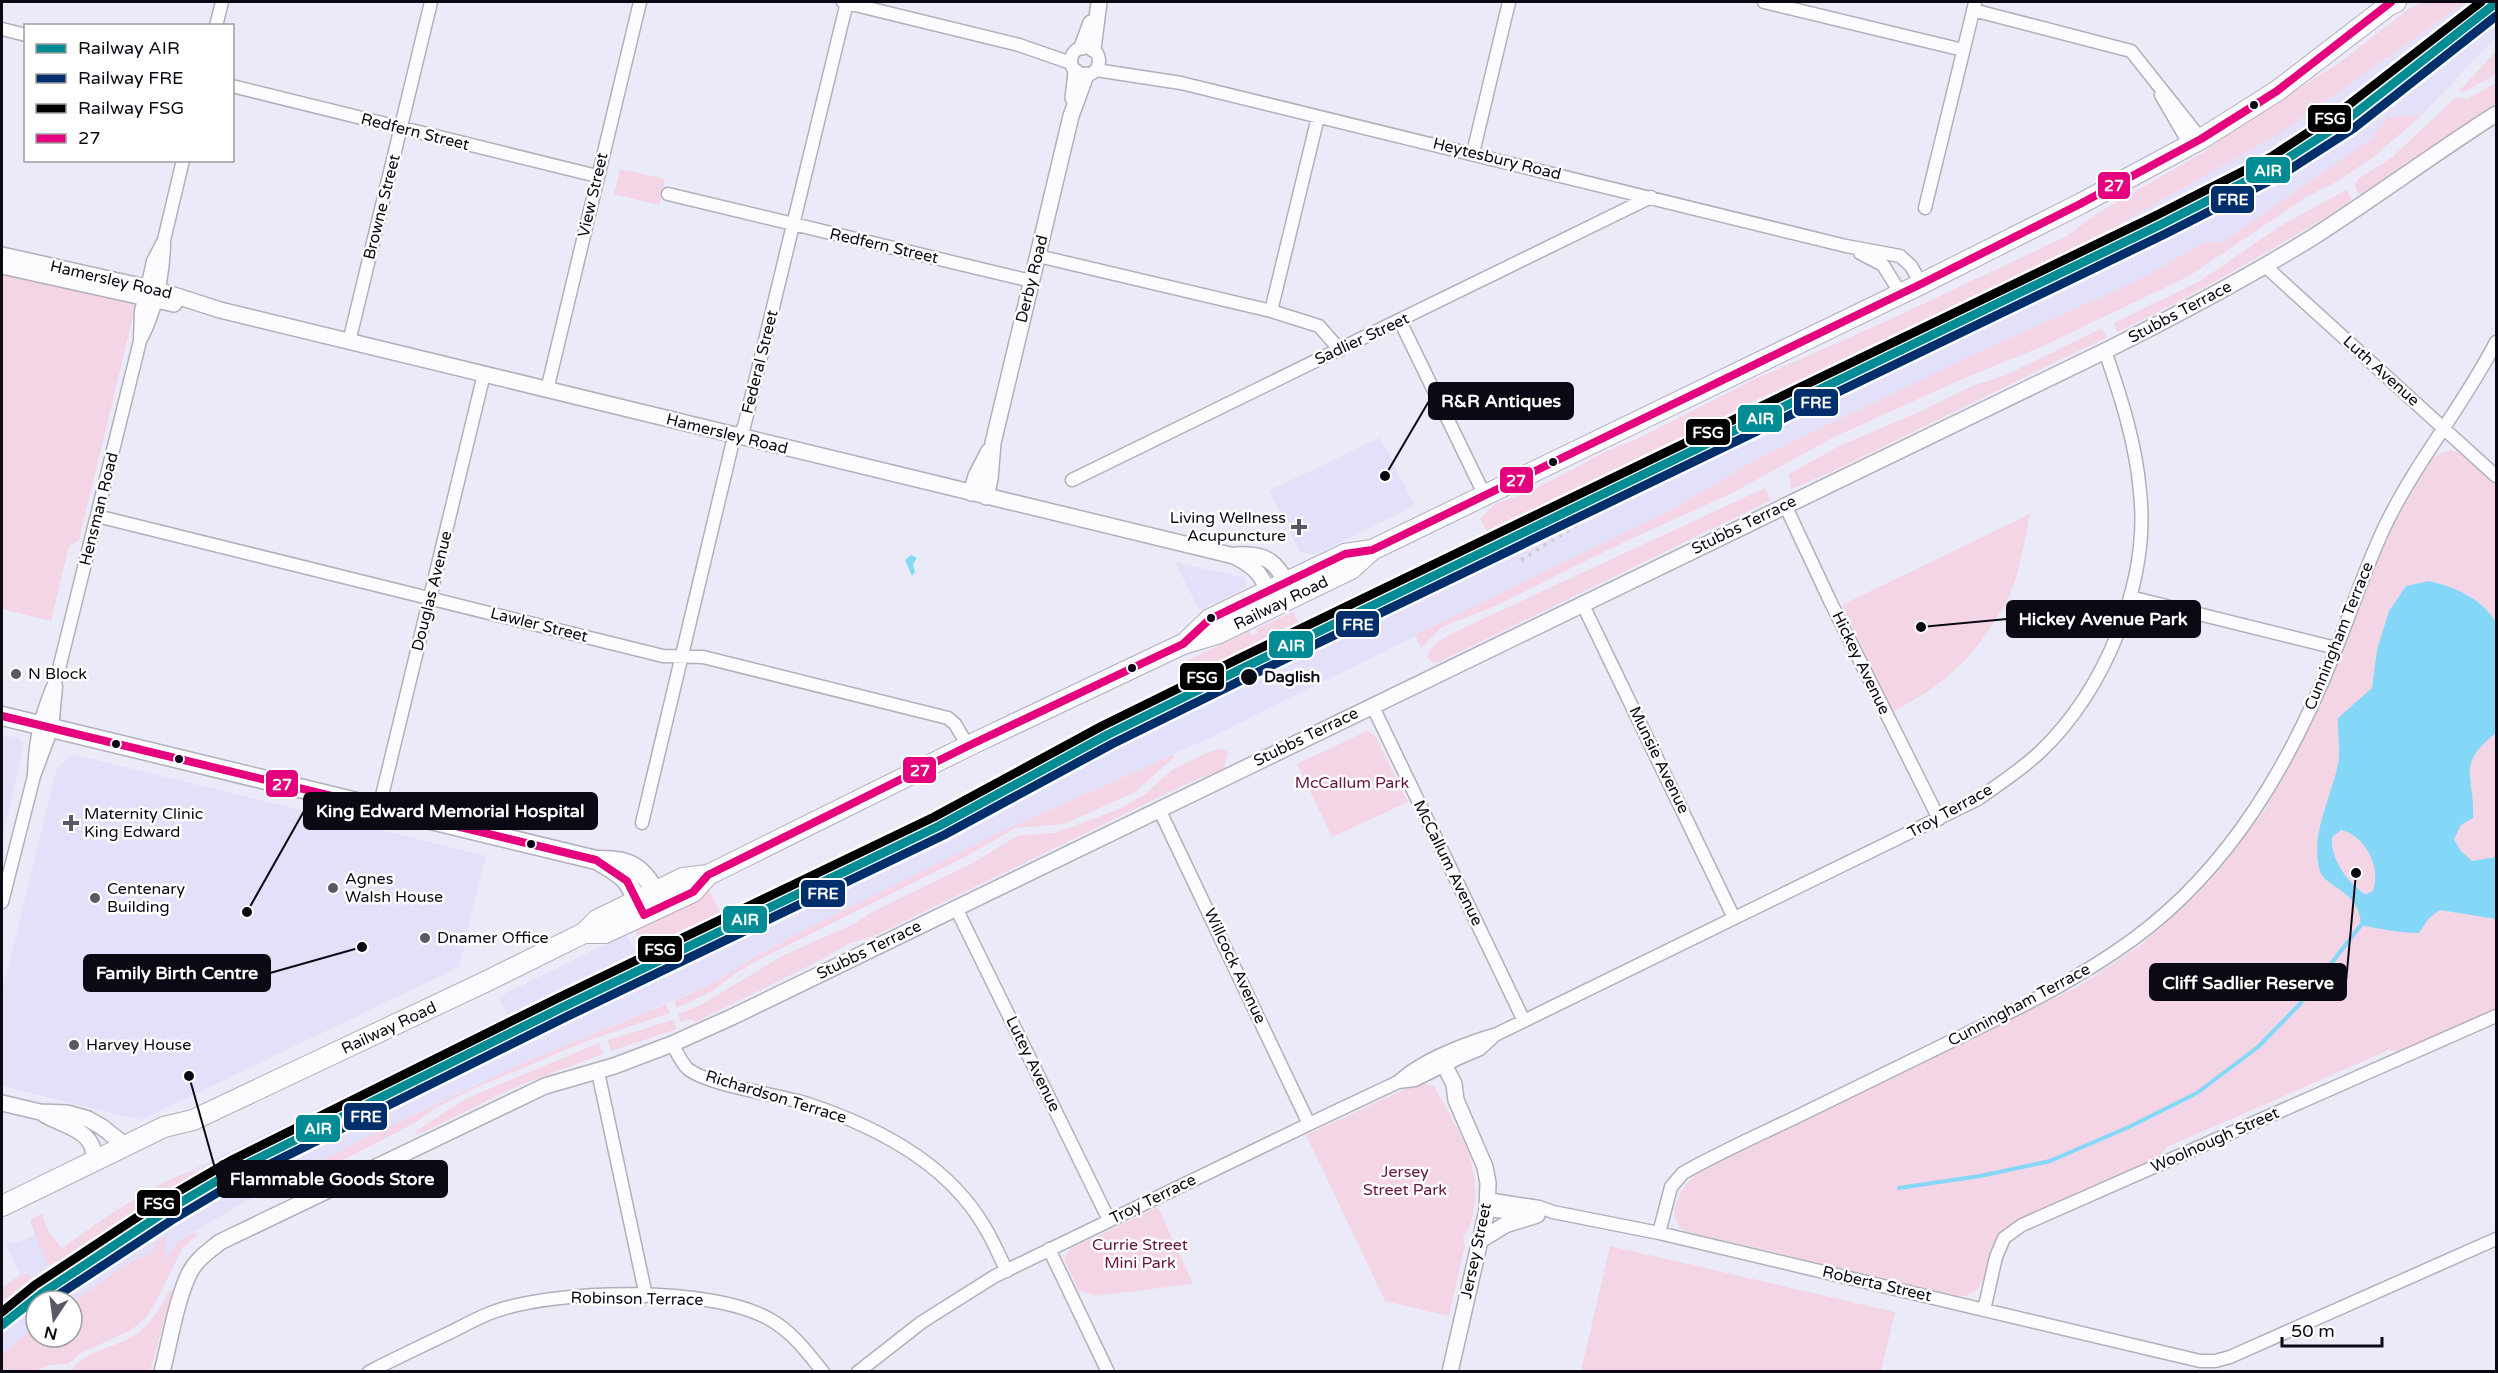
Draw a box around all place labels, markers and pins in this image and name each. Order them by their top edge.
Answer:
unlabelled marker [2248,99,2260,111]
callout: R&R Antiques [1429,383,1573,419]
unlabelled marker [1547,456,1559,468]
place label: Living Wellness Acupuncture [1170,508,1286,546]
marker: Living Wellness Acupuncture [1290,518,1308,536]
callout: Hickey Avenue Park [2007,601,2200,637]
unlabelled marker [1205,612,1217,624]
unlabelled marker [1126,662,1138,674]
place label: N Block [28,664,87,684]
marker: N Block [9,667,23,681]
marker: Daglish [1239,667,1259,687]
place label: Daglish [1264,667,1320,687]
unlabelled marker [110,738,122,750]
unlabelled marker [173,753,185,765]
callout: King Edward Memorial Hospital [304,793,597,829]
place label: Maternity Clinic King Edward [84,804,203,842]
marker: Maternity Clinic King Edward [62,814,80,832]
unlabelled marker [525,838,537,850]
place label: Agnes Walsh House [345,869,443,907]
place label: Centenary Building [107,879,185,917]
marker: Agnes Walsh House [326,881,340,895]
marker: Centenary Building [88,891,102,905]
place label: Dnamer Office [437,928,549,948]
marker: Dnamer Office [418,931,432,945]
callout: Family Birth Centre [84,955,270,991]
callout: Cliff Sadlier Reserve [2150,964,2346,1000]
place label: Harvey House [86,1035,191,1055]
marker: Harvey House [67,1038,81,1052]
callout: Flammable Goods Store [218,1161,447,1197]

